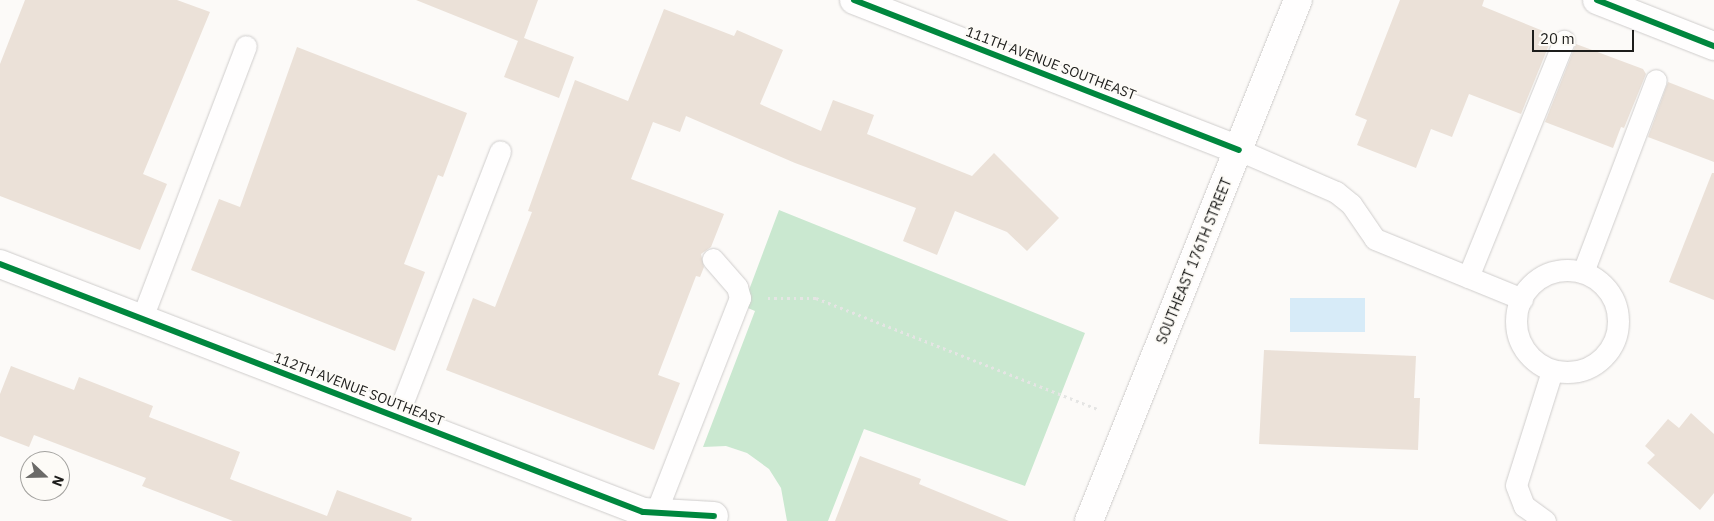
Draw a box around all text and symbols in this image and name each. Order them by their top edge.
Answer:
scale bar [1534,20,1636,52]
street label: 111TH AVENUE SOUTHEAST [964,23,1138,103]
text: 20 m [1540,29,1575,48]
street label: SOUTHEAST 176TH STREET [1153,176,1235,346]
street label: 112TH AVENUE SOUTHEAST [272,349,446,429]
north arrow [20,451,70,501]
text: N [48,473,68,489]

